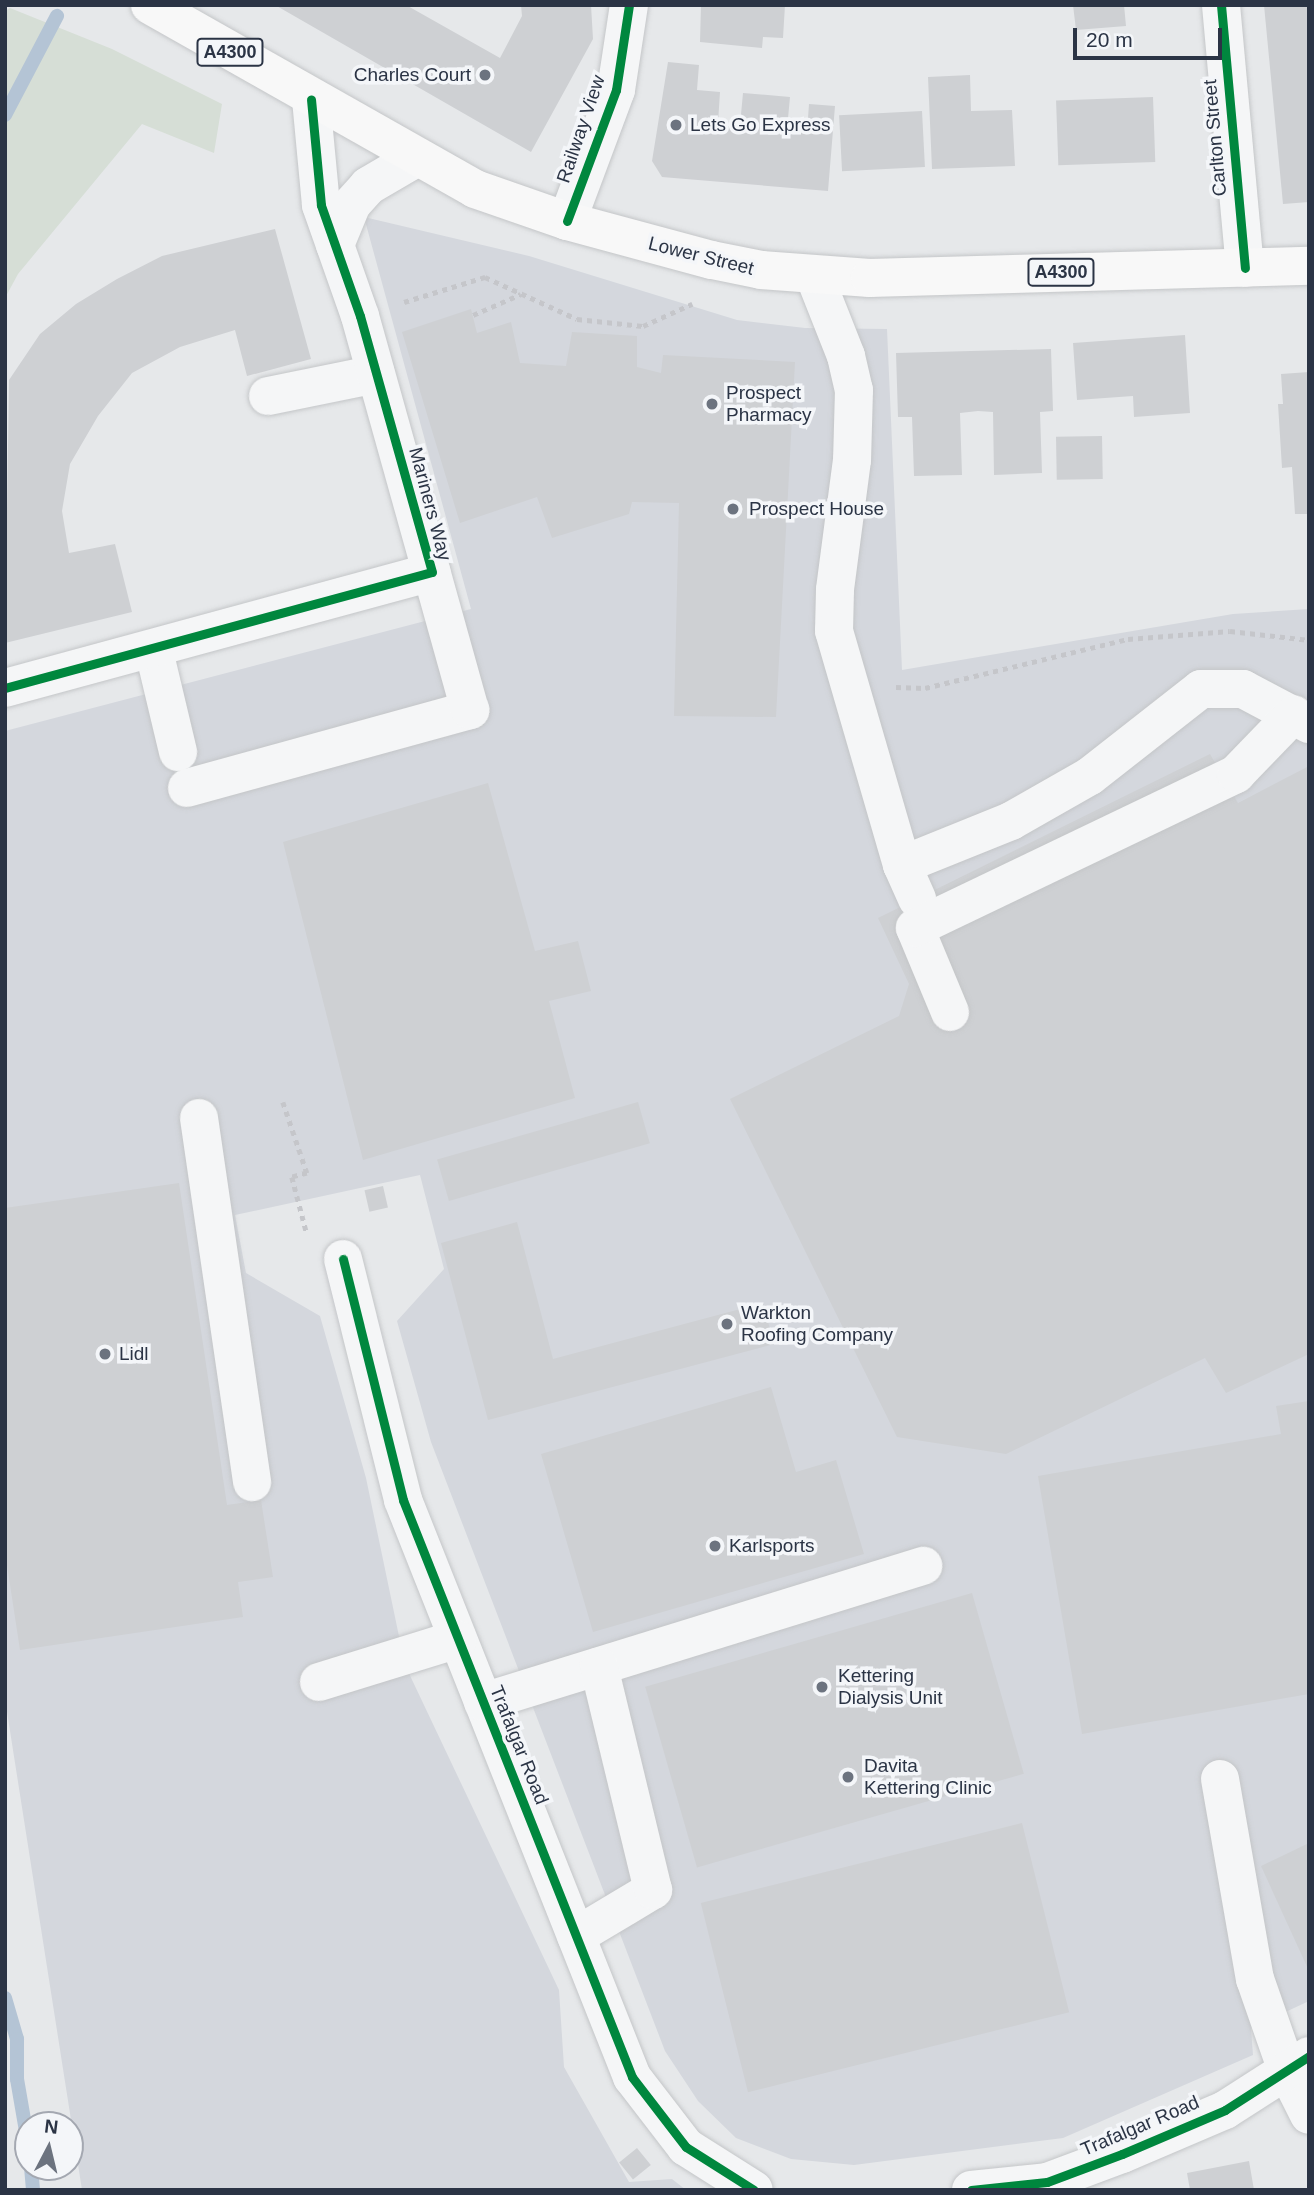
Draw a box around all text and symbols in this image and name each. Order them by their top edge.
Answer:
scale bar [1076,14,1225,58]
text: 20 m [1086,28,1133,51]
road number: A4300 [195,38,265,66]
place label: Charles Court [354,64,471,86]
marker: Charles Court [477,67,493,83]
street label: Railway View [552,72,610,186]
street label: Carlton Street [1199,79,1231,197]
place label: Lets Go Express [690,114,830,136]
marker: Lets Go Express [668,117,684,133]
street label: Lower Street [646,232,756,280]
road number: A4300 [1026,258,1096,286]
place label: Prospect Pharmacy [726,382,812,426]
marker: Prospect Pharmacy [704,396,720,412]
street label: Mariners Way [404,445,456,563]
place label: Prospect House [749,498,884,520]
marker: Prospect House [723,499,743,519]
place label: Warkton Roofing Company [741,1302,893,1346]
marker: Warkton Roofing Company [719,1316,735,1332]
place label: Lidl [119,1343,149,1365]
marker: Lidl [97,1346,113,1362]
place label: Karlsports [729,1535,815,1557]
marker: Karlsports [707,1538,723,1554]
place label: Kettering Dialysis Unit [838,1665,943,1709]
marker: Kettering Dialysis Unit [812,1677,832,1697]
street label: Trafalgar Road [485,1682,553,1808]
place label: Davita Kettering Clinic [864,1755,992,1799]
marker: Davita Kettering Clinic [838,1767,858,1787]
street label: Trafalgar Road [1078,2091,1202,2161]
north arrow [14,2111,84,2181]
text: N [43,2115,59,2138]

